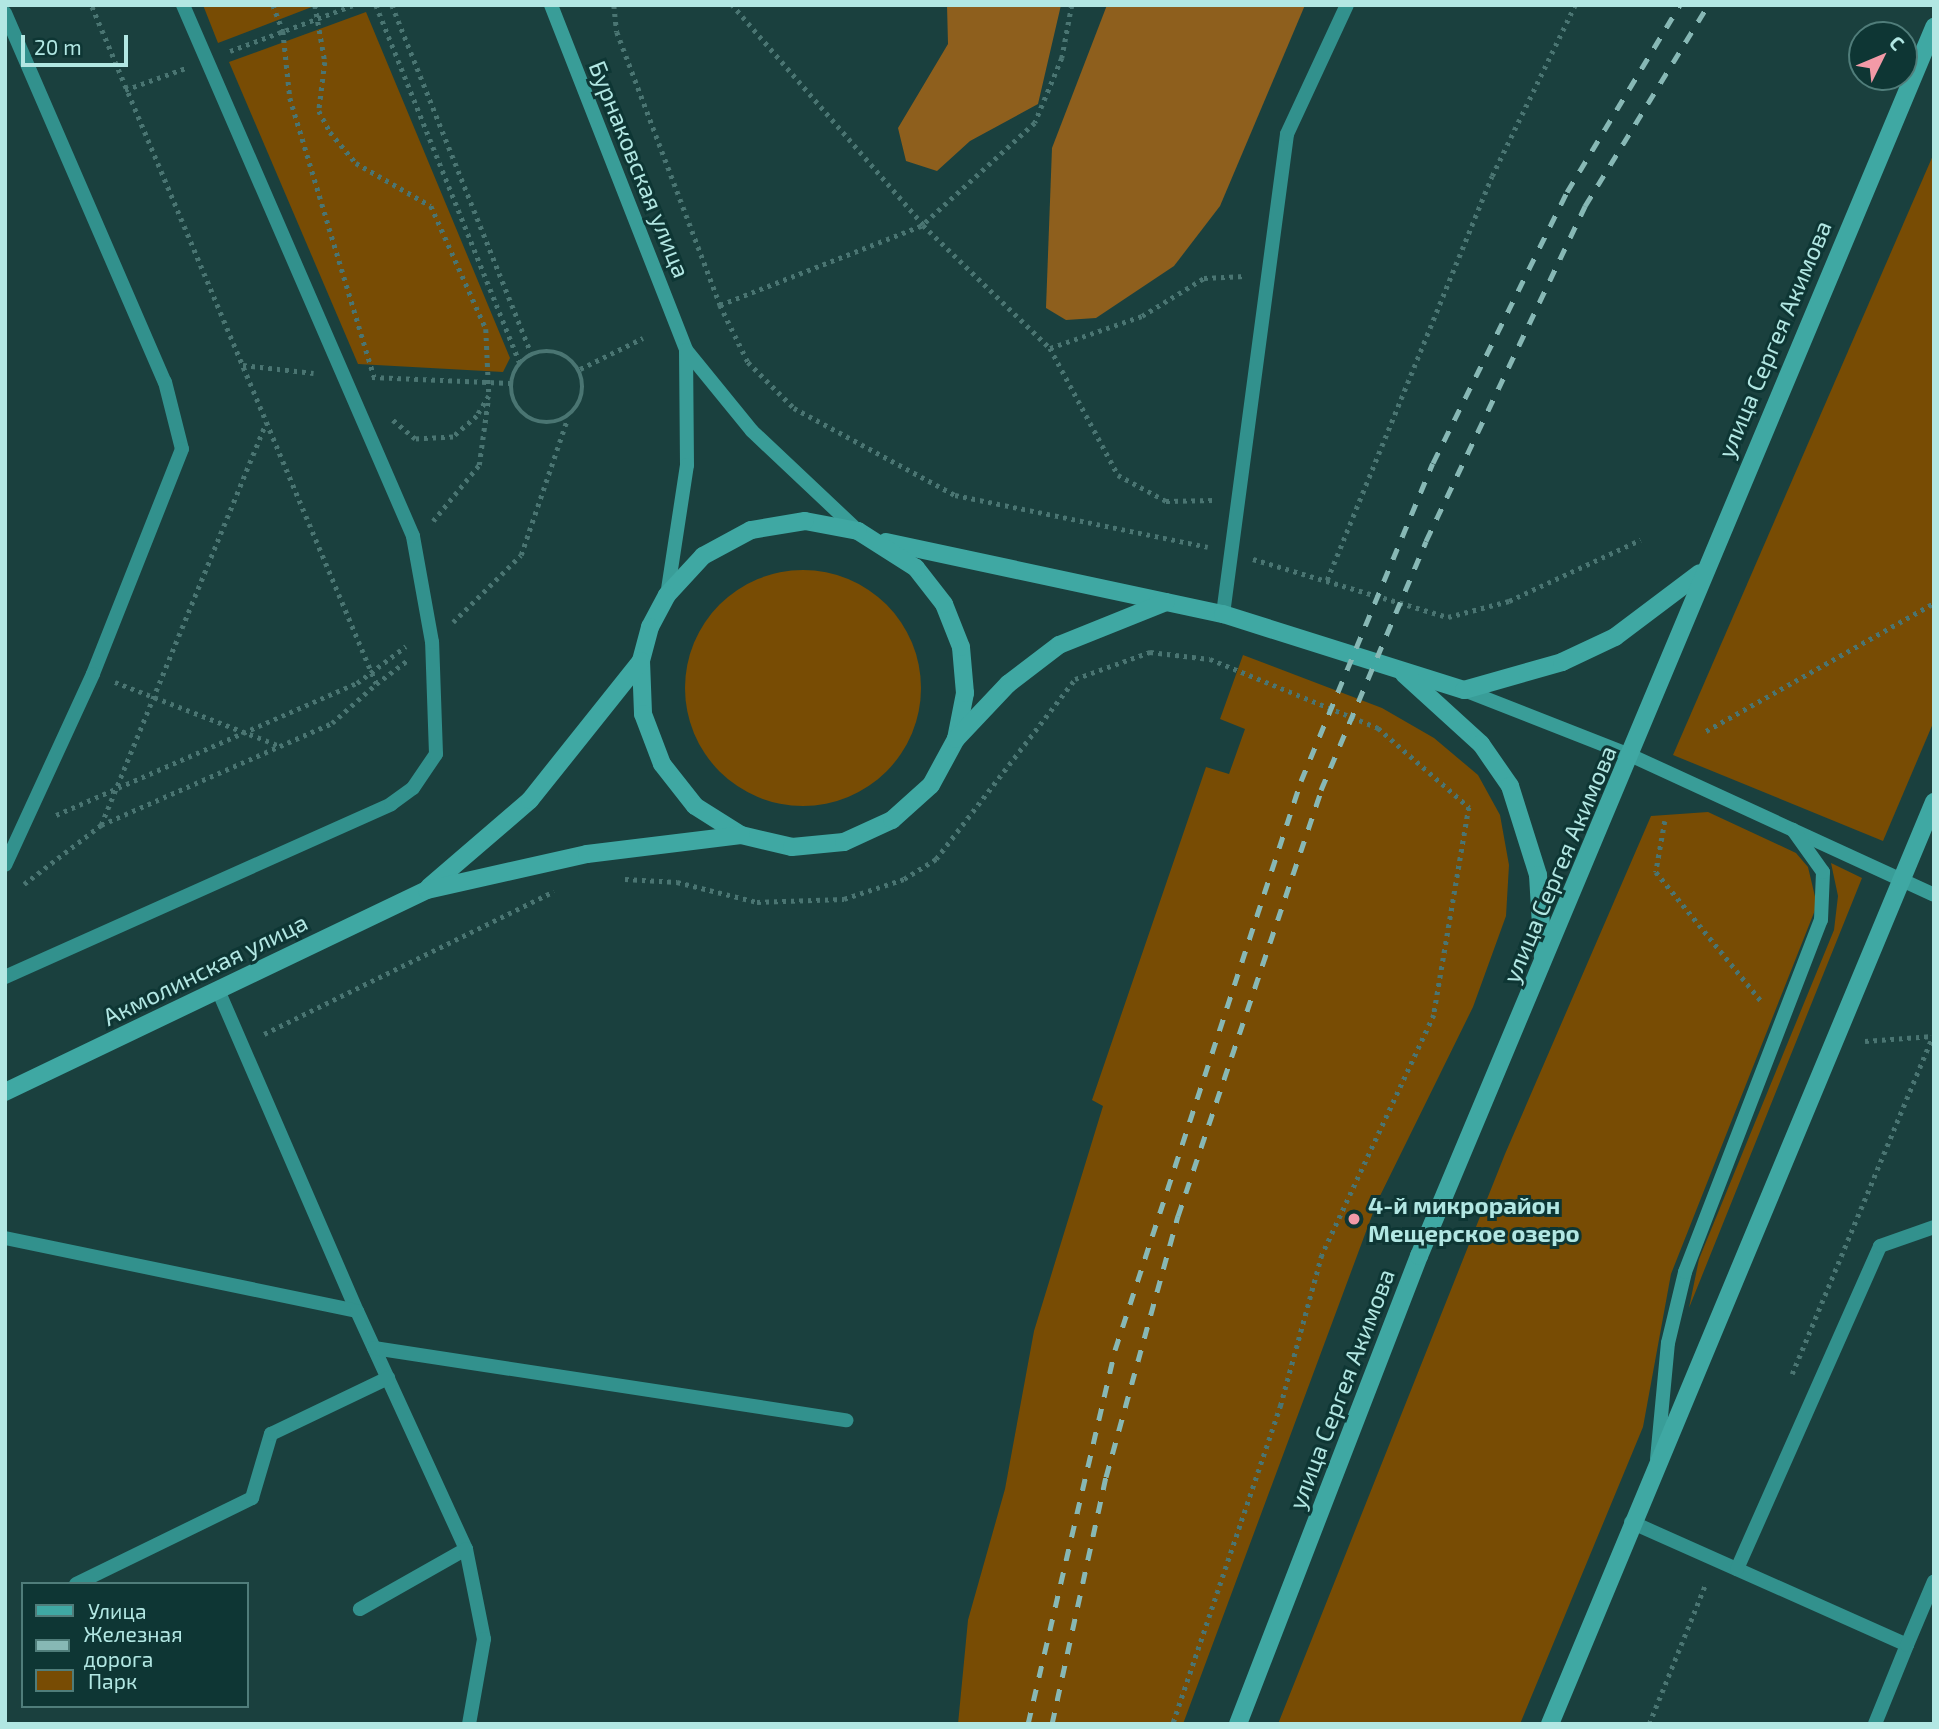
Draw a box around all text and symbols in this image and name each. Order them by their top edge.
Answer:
scale bar [24,21,131,65]
north arrow [1848,21,1918,91]
text: С [1885,31,1909,55]
text: 20 m [34,34,82,59]
street label: Бурнаковская улица [583,56,697,282]
street label: улица Сергея Акимова [1711,216,1837,462]
street label: улица Сергея Акимова [1496,741,1622,987]
street label: Акмолинская улица [98,907,312,1031]
place label: 4-й микрорайон Мещерское озеро [1368,1191,1580,1247]
marker: 4-й микрорайон Мещерское озеро [1346,1211,1362,1227]
street label: улица Сергея Акимова [1282,1265,1400,1513]
legend [21,1582,248,1708]
text: Улица [88,1598,147,1623]
text: Железная дорога [84,1621,183,1671]
text: Парк [88,1668,137,1693]

